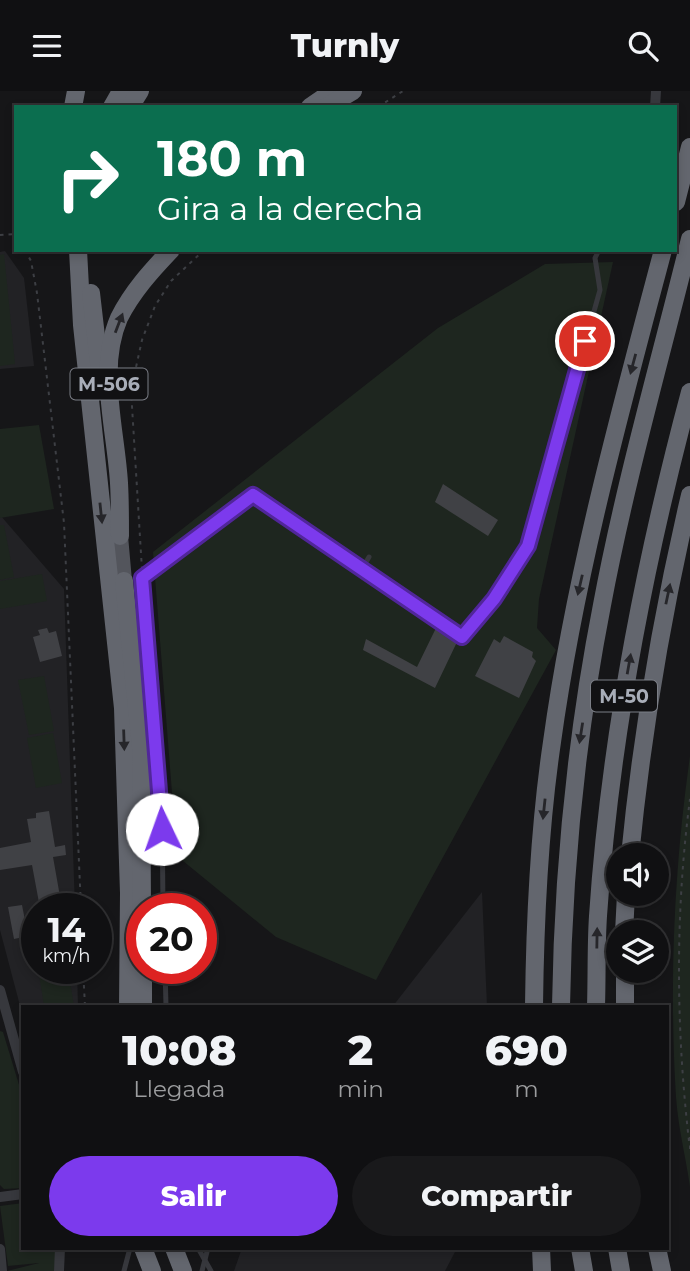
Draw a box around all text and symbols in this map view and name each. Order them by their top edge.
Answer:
text: Turnly [291,26,399,65]
icon: menu [28,27,66,65]
icon: search [624,27,662,65]
text: 180 m [157,129,307,188]
icon: right [42,133,133,224]
text: Gira a la derecha [157,189,423,228]
pin [555,311,615,371]
one-way arrow [113,312,124,333]
icon: arrive [566,322,604,360]
one-way arrow [627,353,638,375]
road number: M-506 [70,369,148,399]
one-way arrow [96,503,107,525]
one-way arrow [575,574,586,596]
one-way arrow [663,583,674,605]
one-way arrow [624,653,635,675]
road number: M-50 [591,681,657,711]
one-way arrow [575,722,586,744]
one-way arrow [119,729,130,751]
position arrow [125,792,199,866]
one-way arrow [539,799,550,821]
map controls [606,843,669,983]
button: sound [606,843,669,906]
speed limit sign: 20 [126,893,217,984]
text: 14 [48,908,85,951]
button: layers [606,920,669,983]
one-way arrow [592,927,603,949]
text: km/h [42,945,91,967]
text: 10:08 [122,1024,237,1076]
text: 2 [348,1024,373,1076]
text: 690 [485,1024,568,1076]
text: Llegada [133,1075,225,1103]
text: min [338,1075,384,1103]
text: m [514,1075,539,1103]
button: Salir [49,1156,338,1236]
button: Compartir [352,1156,641,1236]

